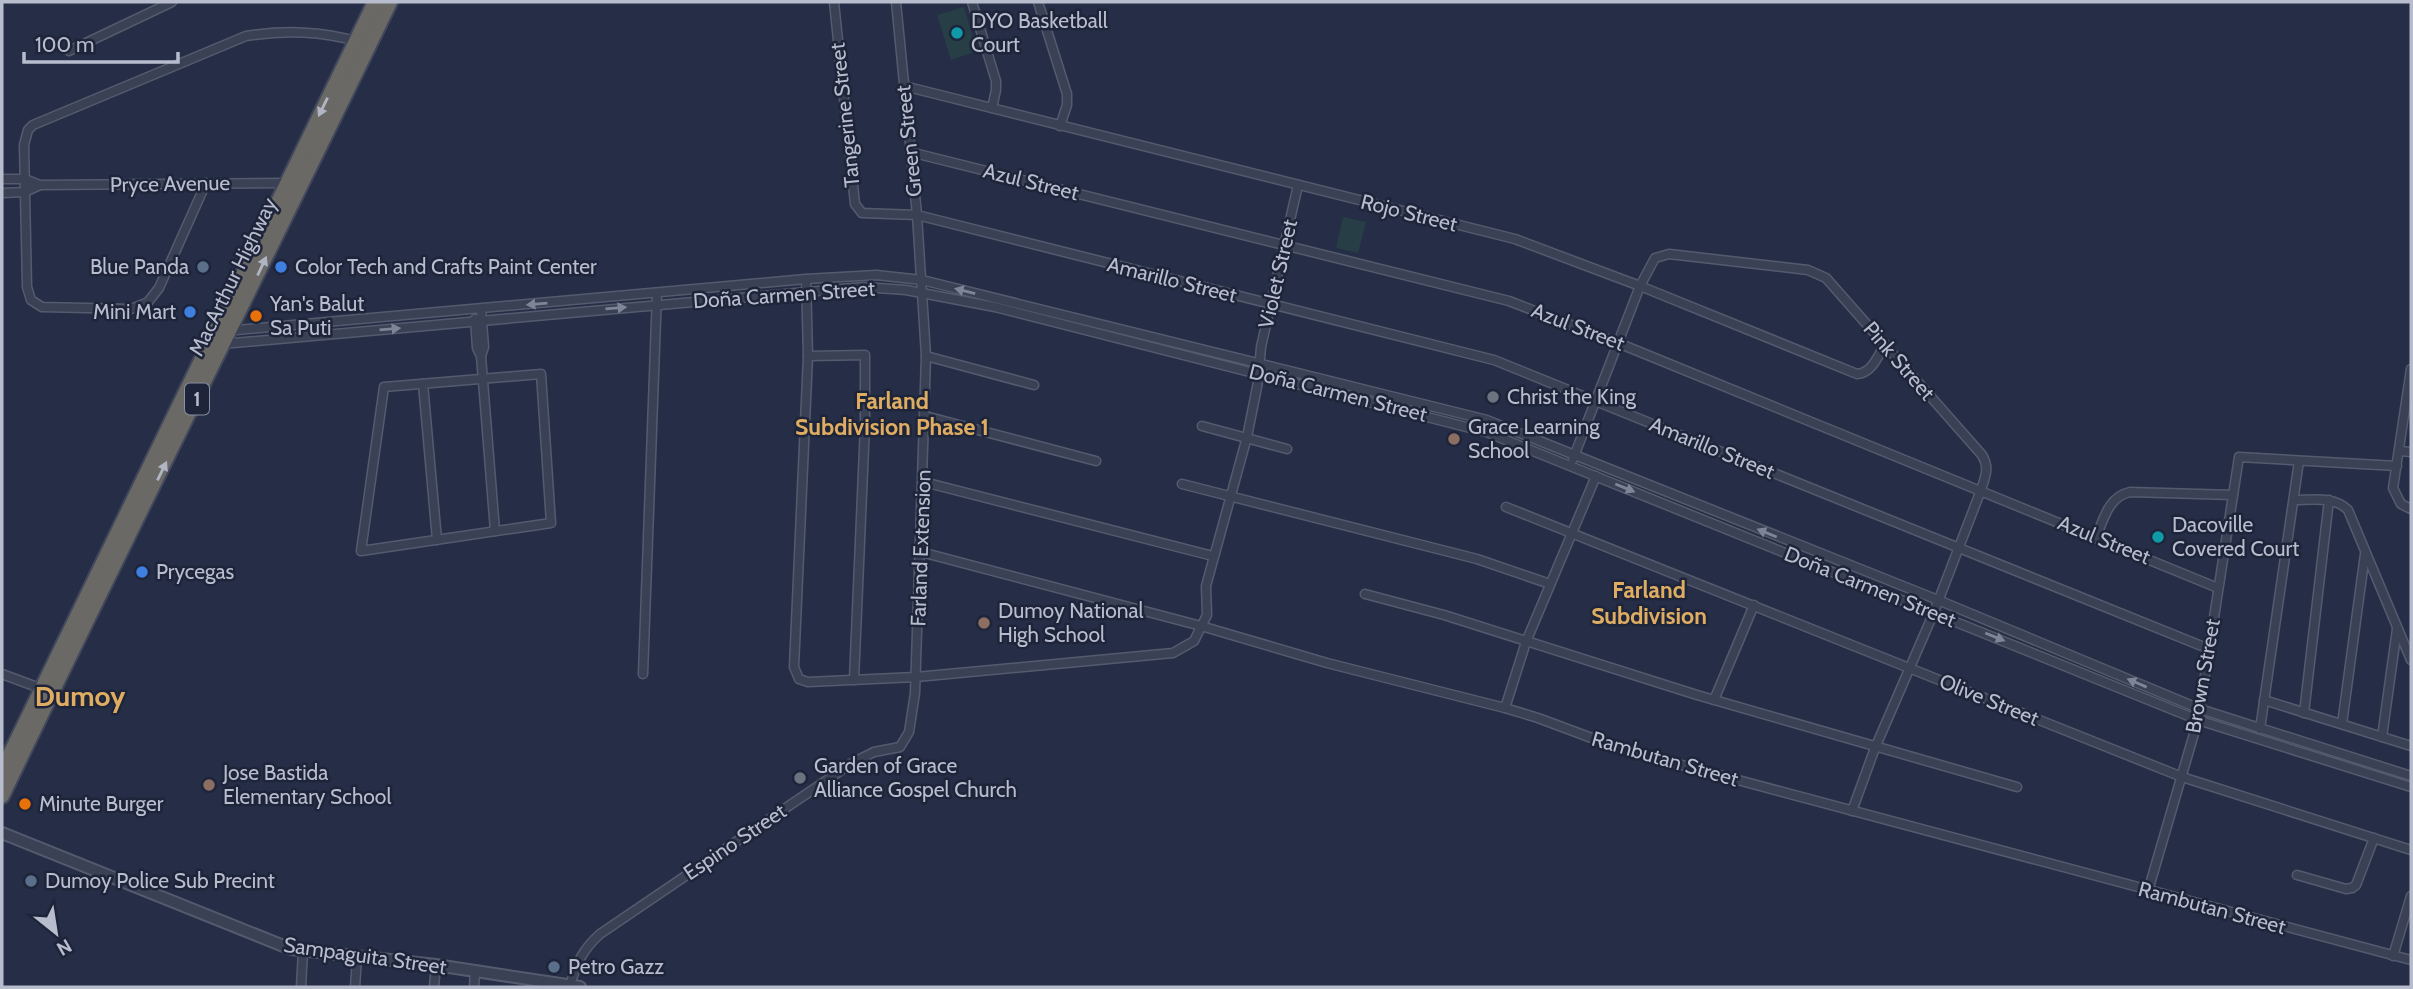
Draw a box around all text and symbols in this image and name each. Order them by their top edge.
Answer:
place label: DYO Basketball Court [971,8,1108,57]
scale bar [24,21,178,65]
marker: DYO Basketball Court [949,25,965,41]
text: 100 m [35,32,94,57]
street label: Tangerine Street [824,42,865,189]
street label: Green Street [890,84,927,198]
one-way arrow [318,97,329,117]
street label: Azul Street [981,158,1081,205]
street label: Pryce Avenue [110,170,231,197]
street label: Rojo Street [1358,188,1460,238]
street label: MacArthur Highway [183,193,282,360]
street label: Violet Street [1253,217,1302,331]
street label: Amarillo Street [1105,251,1239,308]
place label: Blue Panda [90,254,189,279]
place label: Color Tech and Crafts Paint Center [295,254,597,279]
one-way arrow [257,256,268,277]
marker: Blue Panda [195,259,211,275]
marker: Color Tech and Crafts Paint Center [273,259,289,275]
street label: Doña Carmen Street [692,276,876,313]
one-way arrow [954,285,976,296]
place label: Yan's Balut Sa Puti [269,291,364,340]
street label: Azul Street [1528,297,1628,356]
one-way arrow [526,298,548,309]
place label: Mini Mart [93,299,176,324]
one-way arrow [606,303,628,314]
marker: Mini Mart [182,304,198,320]
marker: Yan's Balut Sa Puti [248,308,264,324]
street label: Pink Street [1858,316,1940,405]
one-way arrow [379,323,401,334]
street label: Doña Carmen Street [1247,358,1430,427]
road number: 1 [185,384,209,414]
place label: Christ the King [1507,384,1636,409]
district label: Farland Subdivision Phase 1 [795,387,989,441]
marker: Christ the King [1485,389,1501,405]
street label: Amarillo Street [1646,411,1778,484]
place label: Grace Learning School [1468,414,1600,463]
marker: Grace Learning School [1446,431,1462,447]
one-way arrow [156,461,167,481]
street label: Farland Extension [905,469,936,627]
one-way arrow [1614,483,1635,494]
street label: Azul Street [2054,510,2154,569]
place label: Dacoville Covered Court [2172,512,2299,561]
one-way arrow [1757,527,1778,538]
marker: Dacoville Covered Court [2150,529,2166,545]
street label: Doña Carmen Street [1781,541,1959,632]
place label: Prycegas [156,559,235,584]
marker: Prycegas [134,564,150,580]
district label: Farland Subdivision [1591,576,1707,630]
place label: Dumoy National High School [998,598,1144,647]
marker: Dumoy National High School [976,615,992,631]
street label: Brown Street [2180,617,2225,735]
one-way arrow [1984,632,2005,643]
street label: Olive Street [1936,668,2043,731]
one-way arrow [2127,677,2147,689]
district label: Dumoy [35,679,125,713]
street label: Rambutan Street [1589,726,1741,791]
place label: Garden of Grace Alliance Gospel Church [814,753,1017,802]
place label: Jose Bastida Elementary School [222,760,391,809]
marker: Garden of Grace Alliance Gospel Church [792,770,808,786]
marker: Jose Bastida Elementary School [201,777,217,793]
place label: Minute Burger [39,791,164,816]
marker: Minute Burger [17,796,33,812]
street label: Espino Street [679,798,791,885]
place label: Dumoy Police Sub Precint [45,868,275,893]
marker: Dumoy Police Sub Precint [23,873,39,889]
street label: Rambutan Street [2136,876,2288,939]
north arrow [21,898,91,968]
street label: Sampaguita Street [282,932,448,979]
text: N [53,934,76,961]
place label: Petro Gazz [568,954,664,979]
marker: Petro Gazz [546,959,562,975]

